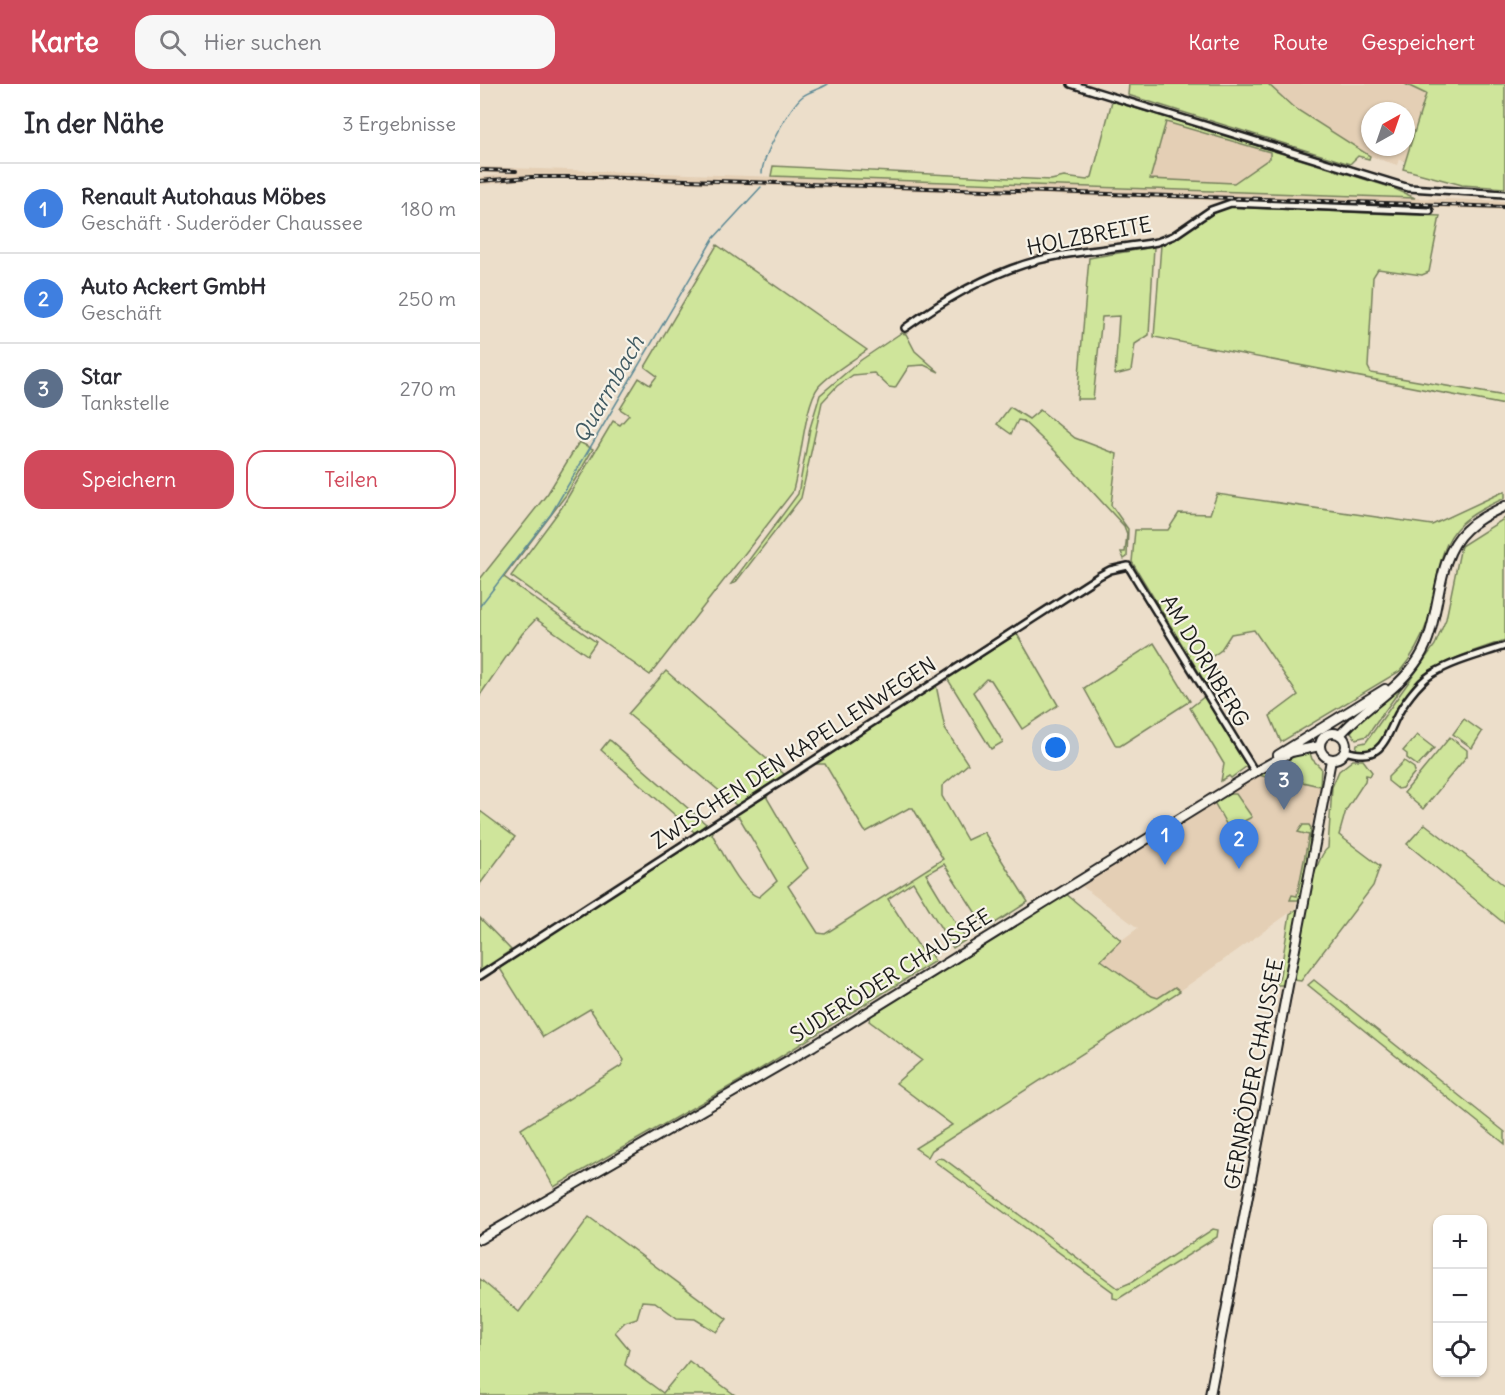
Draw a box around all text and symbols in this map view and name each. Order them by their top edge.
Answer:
search box [135,15,555,69]
text: Karte [30,24,99,60]
icon: search [156,26,189,59]
text: Hier suchen [204,28,322,56]
text: Karte [1188,29,1240,56]
text: Route [1273,29,1328,56]
text: Gespeichert [1361,29,1475,56]
north arrow [1361,102,1415,156]
text: In der Nähe [24,107,164,140]
text: 3 Ergebnisse [342,111,456,136]
text: Renault Autohaus Möbes [81,182,326,210]
text: 1 [40,196,47,221]
text: 180 m [401,196,456,221]
text: Geschäft · Suderöder Chaussee [81,210,363,235]
street label: HOLZBREITE [1024,210,1154,261]
text: Auto Ackert GmbH [81,272,266,300]
text: 2 [38,286,49,311]
text: 250 m [398,286,456,311]
text: Geschäft [81,300,162,325]
water label: Quarmbach [566,329,650,447]
text: Star [81,362,122,390]
text: 3 [38,376,49,401]
text: 270 m [400,376,456,401]
text: Tankstelle [81,390,170,415]
button: Speichern [24,450,234,509]
button: Teilen [246,450,456,509]
street label: AM DORNBERG [1155,590,1255,732]
street label: ZWISCHEN DEN KAPELLENWEGEN [647,650,941,855]
your location [1041,733,1070,762]
pin: 3 [1264,760,1304,810]
pin: 1 [1146,816,1184,865]
pin: 2 [1220,820,1258,869]
street label: SUDERÖDER CHAUSSEE [785,902,997,1049]
street label: GERNRÖDER CHAUSSEE [1218,956,1289,1192]
map controls [1433,1215,1487,1377]
button: + [1433,1215,1487,1269]
button: − [1433,1269,1487,1323]
button: locate [1433,1323,1487,1377]

